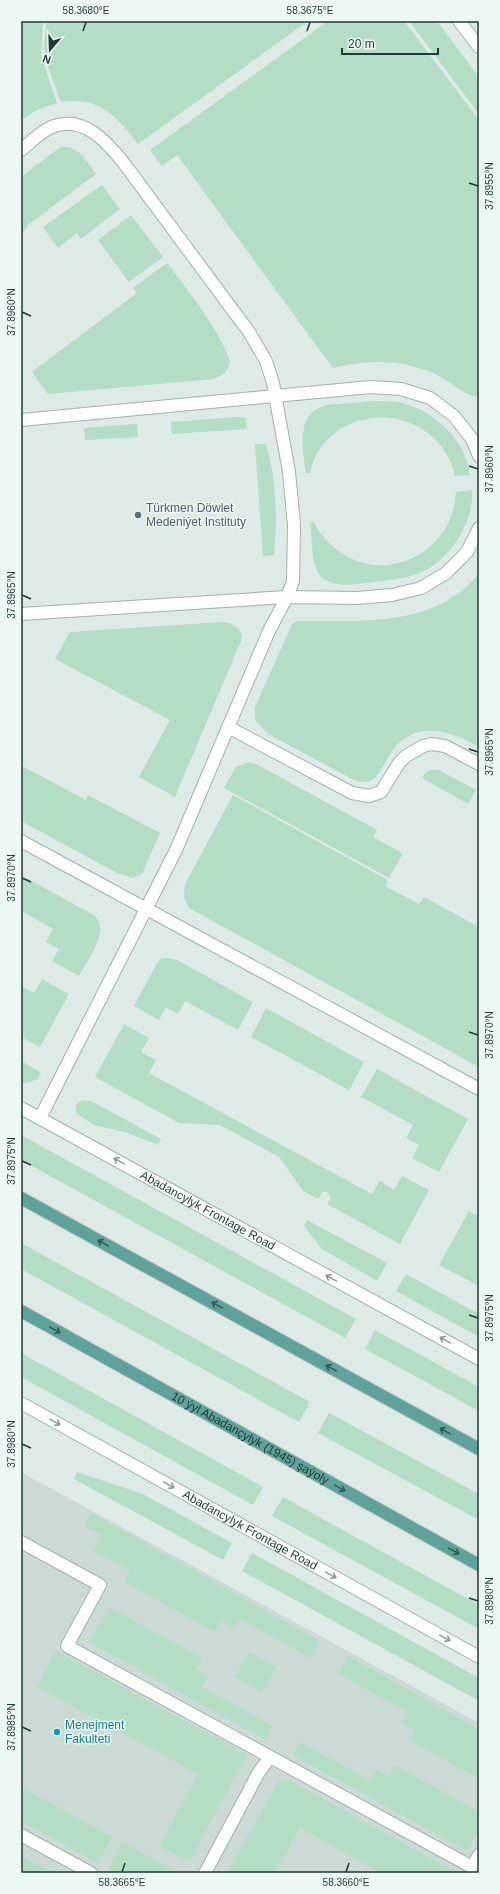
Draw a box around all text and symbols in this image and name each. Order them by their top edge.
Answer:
text: 58.3680°E [63,5,110,16]
text: 58.3675°E [287,5,334,16]
north arrow [30,30,70,70]
scale bar [342,30,438,56]
text: 20 m [348,37,375,51]
text: N [41,52,52,66]
text: 37.8955°N [484,162,495,210]
text: 37.8960°N [6,288,17,336]
text: 37.8960°N [484,445,495,493]
place label: Türkmen Döwlet Medeniýet Instituty [146,501,246,529]
marker: Türkmen Döwlet Medeniýet Instituty [133,510,143,520]
text: 37.8965°N [6,571,17,619]
text: 37.8965°N [484,728,495,776]
text: 37.8970°N [6,854,17,902]
text: 37.8970°N [484,1011,495,1059]
text: 37.8975°N [6,1137,17,1185]
one-way arrow [113,1157,125,1165]
street label: Abadancylyk Frontage Road [138,1168,278,1253]
one-way arrow [97,1238,109,1246]
one-way arrow [325,1273,337,1281]
text: 37.8975°N [484,1294,495,1342]
one-way arrow [211,1301,223,1309]
one-way arrow [49,1326,61,1334]
one-way arrow [439,1336,451,1344]
one-way arrow [325,1364,337,1371]
street label: 10 ýyl Abadançylyk (1945) şaýoly [169,1389,331,1487]
one-way arrow [49,1418,61,1426]
text: 37.8980°N [6,1420,17,1468]
one-way arrow [439,1426,451,1434]
one-way arrow [163,1481,175,1489]
one-way arrow [334,1484,346,1492]
street label: Abadancylyk Frontage Road [180,1487,320,1573]
one-way arrow [448,1548,460,1555]
one-way arrow [325,1572,337,1580]
text: 37.8980°N [484,1577,495,1625]
one-way arrow [439,1635,451,1643]
text: 37.8985°N [6,1703,17,1751]
place label: Menejment Fakulteti [65,1718,125,1746]
marker: Menejment Fakulteti [52,1727,62,1737]
text: 58.3665°E [99,1877,146,1888]
text: 58.3660°E [323,1877,370,1888]

